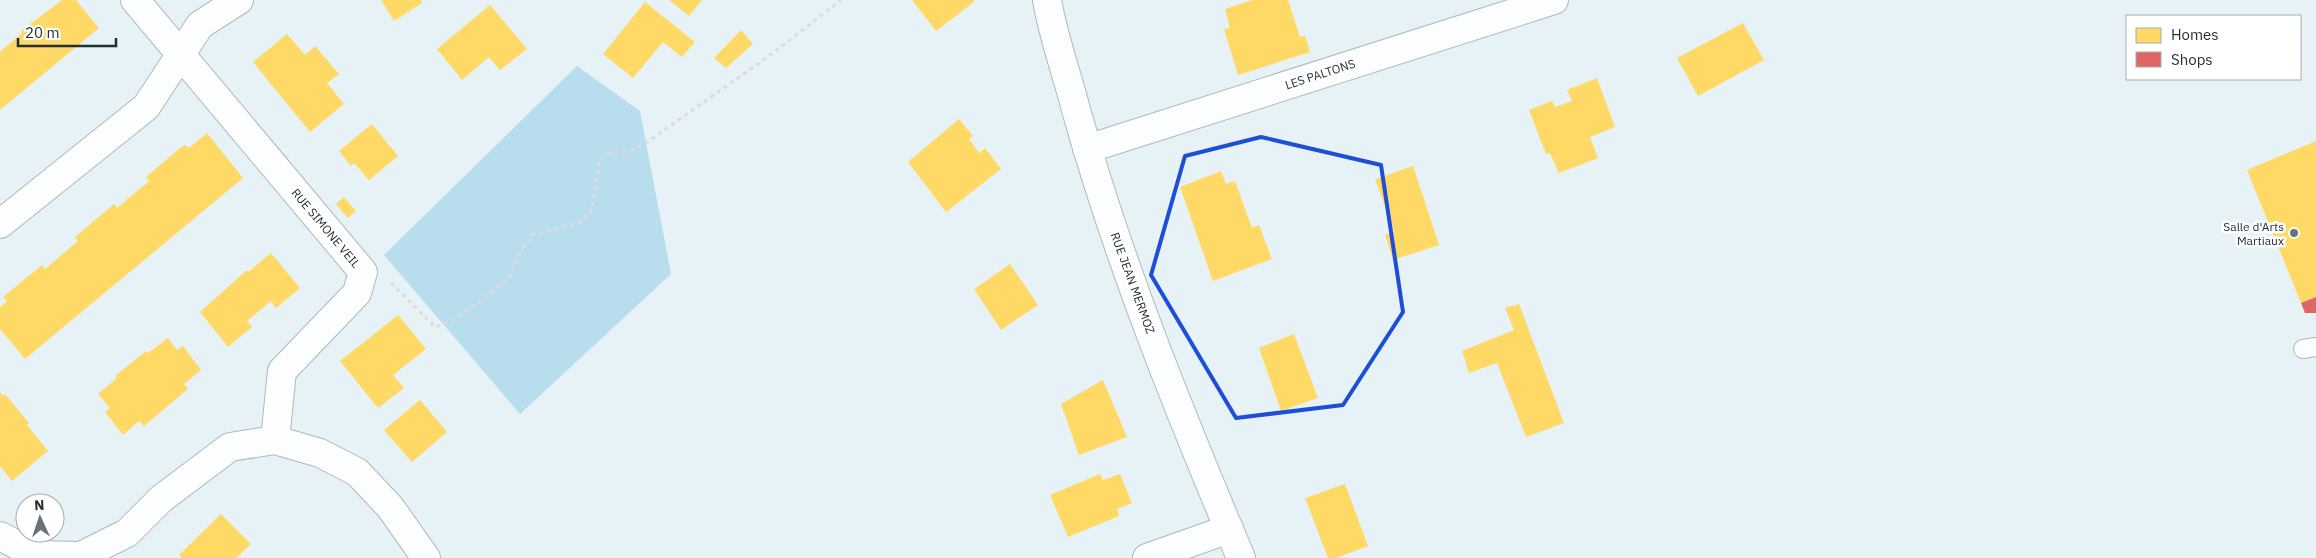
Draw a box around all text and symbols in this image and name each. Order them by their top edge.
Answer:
scale bar [18,15,115,47]
legend [2126,15,2301,80]
text: 20 m [25,23,60,42]
text: Homes [2171,25,2219,44]
text: Shops [2171,50,2213,69]
street label: LES PALTONS [1283,56,1357,92]
street label: RUE SIMONE VEIL [288,185,364,271]
place label: Salle d'Arts Martiaux [2223,219,2284,248]
marker: Salle d'Arts Martiaux [2288,227,2300,239]
street label: RUE JEAN MERMOZ [1108,230,1158,336]
north arrow [15,493,65,543]
text: N [34,496,45,514]

